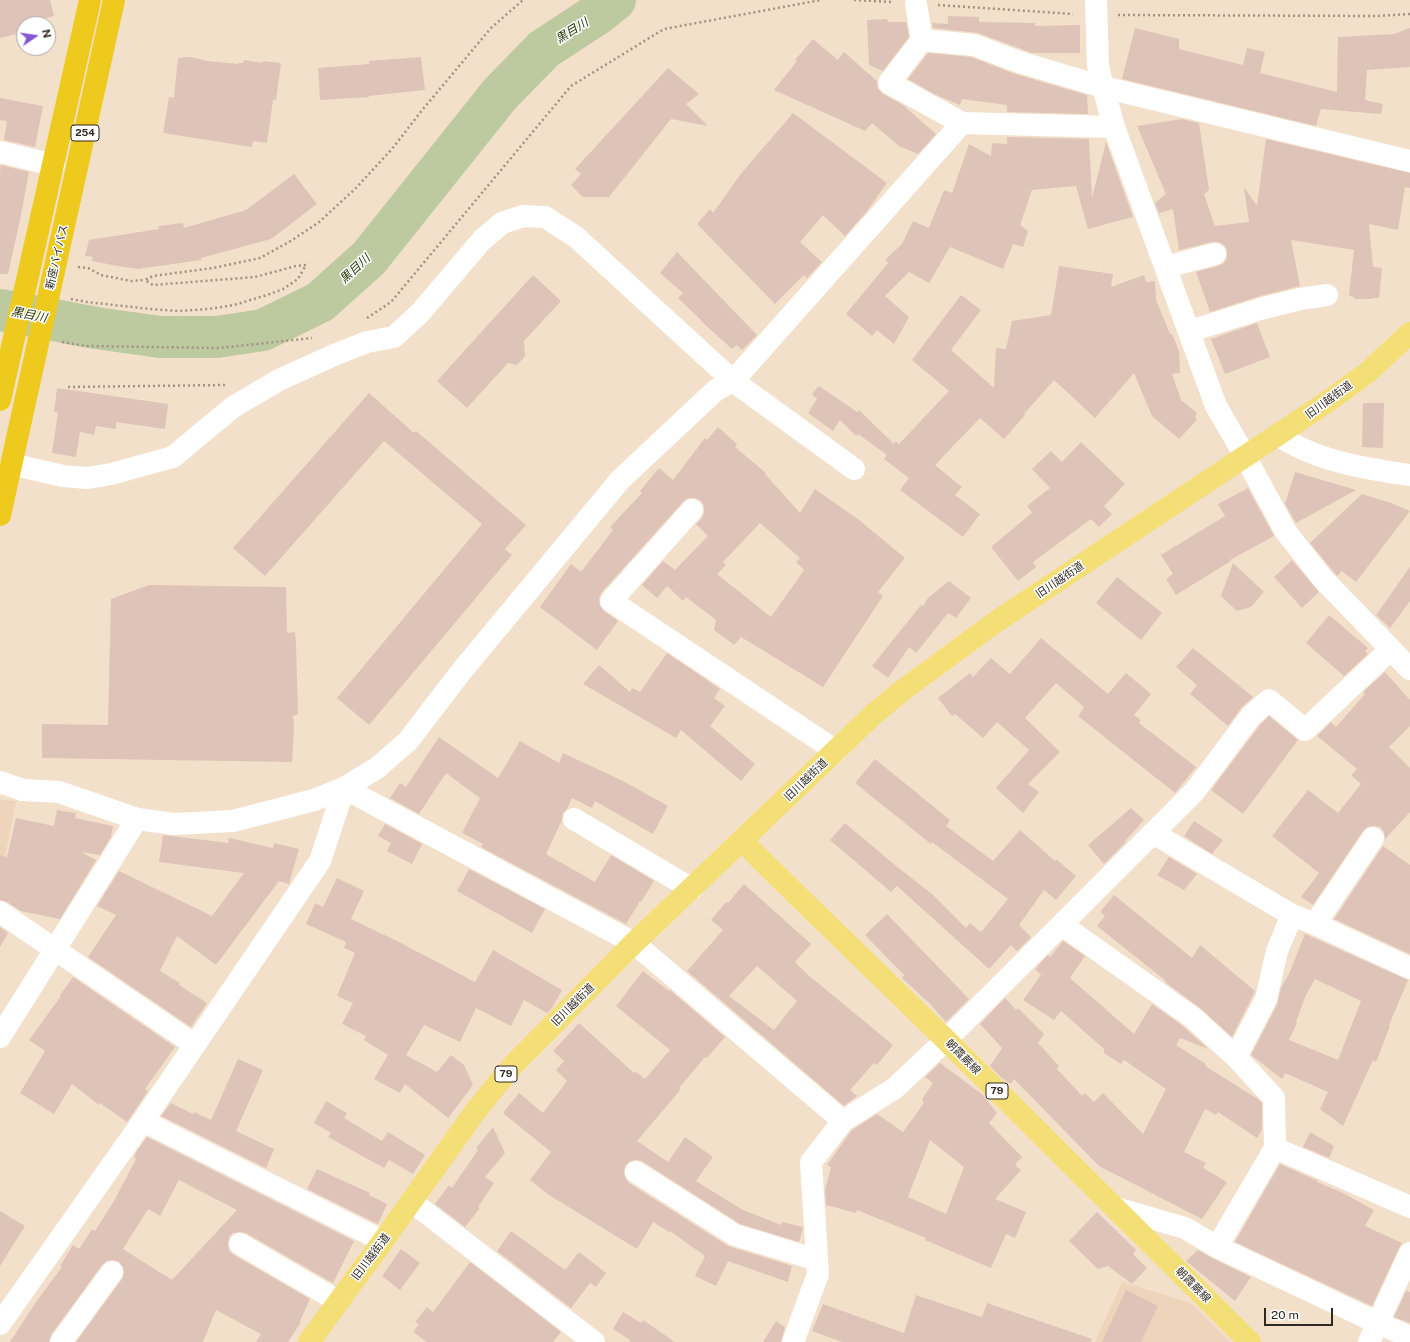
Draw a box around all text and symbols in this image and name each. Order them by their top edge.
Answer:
water label: 黒目川 [553,15,591,47]
north arrow [16,16,56,56]
text: N [40,28,54,39]
road number: 254 [71,125,99,141]
street label: 新座バイパス [43,223,71,291]
water label: 黒目川 [337,251,373,287]
water label: 黒目川 [10,304,48,326]
street label: 旧川越街道 [1303,378,1355,422]
street label: 旧川越街道 [1034,559,1086,601]
street label: 旧川越街道 [782,756,830,804]
street label: 旧川越街道 [549,981,597,1029]
street label: 朝霞蕨線 [943,1037,983,1077]
road number: 79 [495,1066,517,1082]
road number: 79 [986,1083,1008,1099]
street label: 旧川越街道 [349,1231,393,1283]
street label: 朝霞蕨線 [1173,1265,1213,1305]
scale bar [1266,1300,1335,1326]
text: 20 m [1271,1308,1299,1322]

